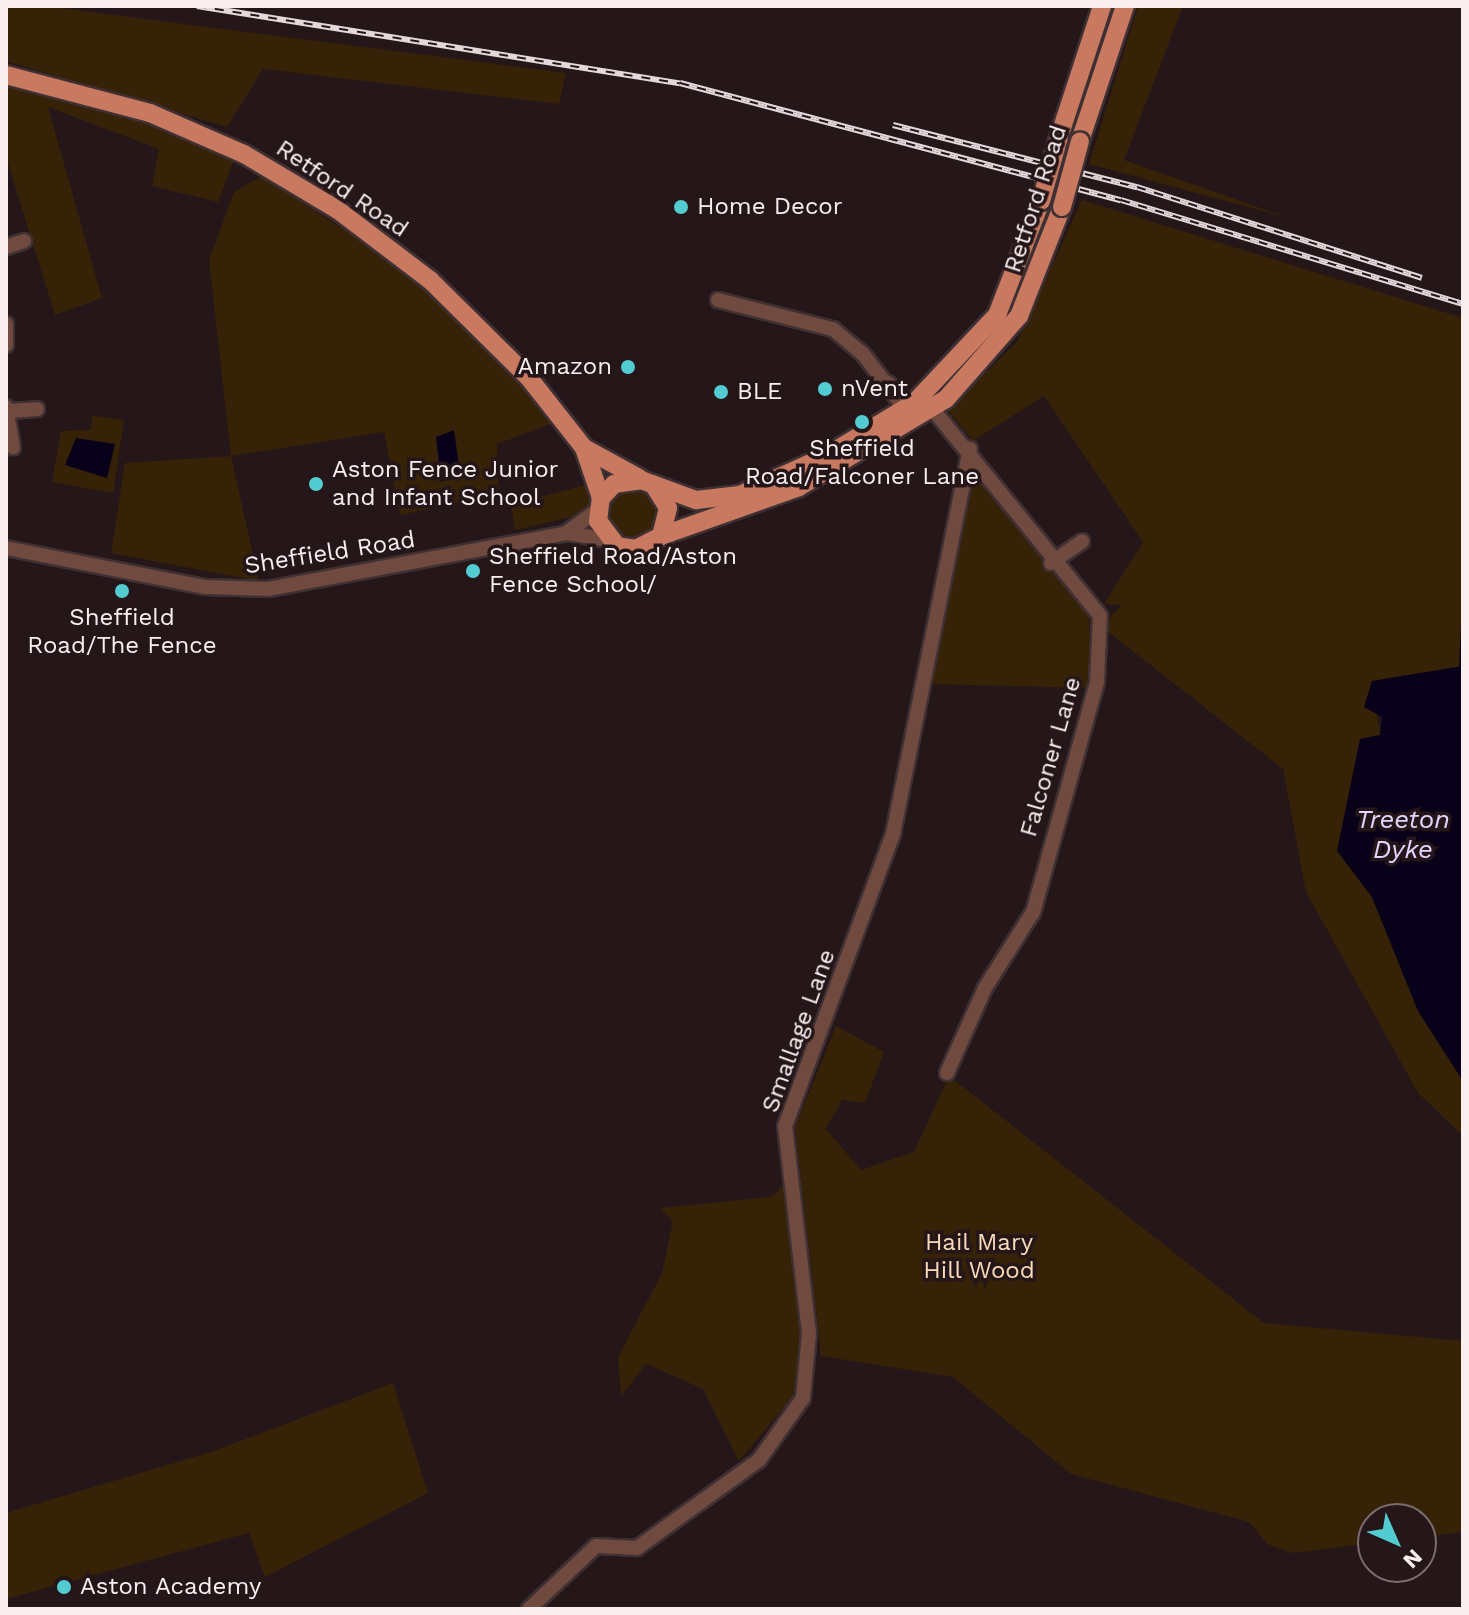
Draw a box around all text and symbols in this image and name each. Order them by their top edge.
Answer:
street label: Retford Road [999,122,1073,276]
street label: Retford Road [270,134,414,244]
place label: Home Decor [697,193,843,221]
marker: Home Decor [672,198,690,216]
place label: Amazon [518,353,612,381]
marker: Amazon [619,358,637,376]
place label: nVent [841,375,908,403]
place label: BLE [737,378,782,406]
marker: nVent [816,380,834,398]
marker: BLE [712,383,730,401]
marker: Sheffield Road/Falconer Lane [853,413,871,431]
place label: Sheffield Road/Falconer Lane [745,435,979,491]
place label: Aston Fence Junior and Infant School [332,456,559,512]
marker: Aston Fence Junior and Infant School [307,475,325,493]
street label: Sheffield Road [243,525,417,581]
place label: Sheffield Road/Aston Fence School/ [489,543,737,599]
marker: Sheffield Road/Aston Fence School/ [464,562,482,580]
marker: Sheffield Road/The Fence [113,582,131,600]
place label: Sheffield Road/The Fence [27,604,217,660]
street label: Falconer Lane [1014,673,1088,841]
water label: Treeton Dyke [1356,804,1450,866]
street label: Smallage Lane [756,946,842,1116]
park label: Hail Mary Hill Wood [923,1229,1035,1285]
north arrow [1357,1503,1437,1583]
text: N [1398,1544,1428,1574]
place label: Aston Academy [80,1573,262,1601]
marker: Aston Academy [55,1578,73,1596]

